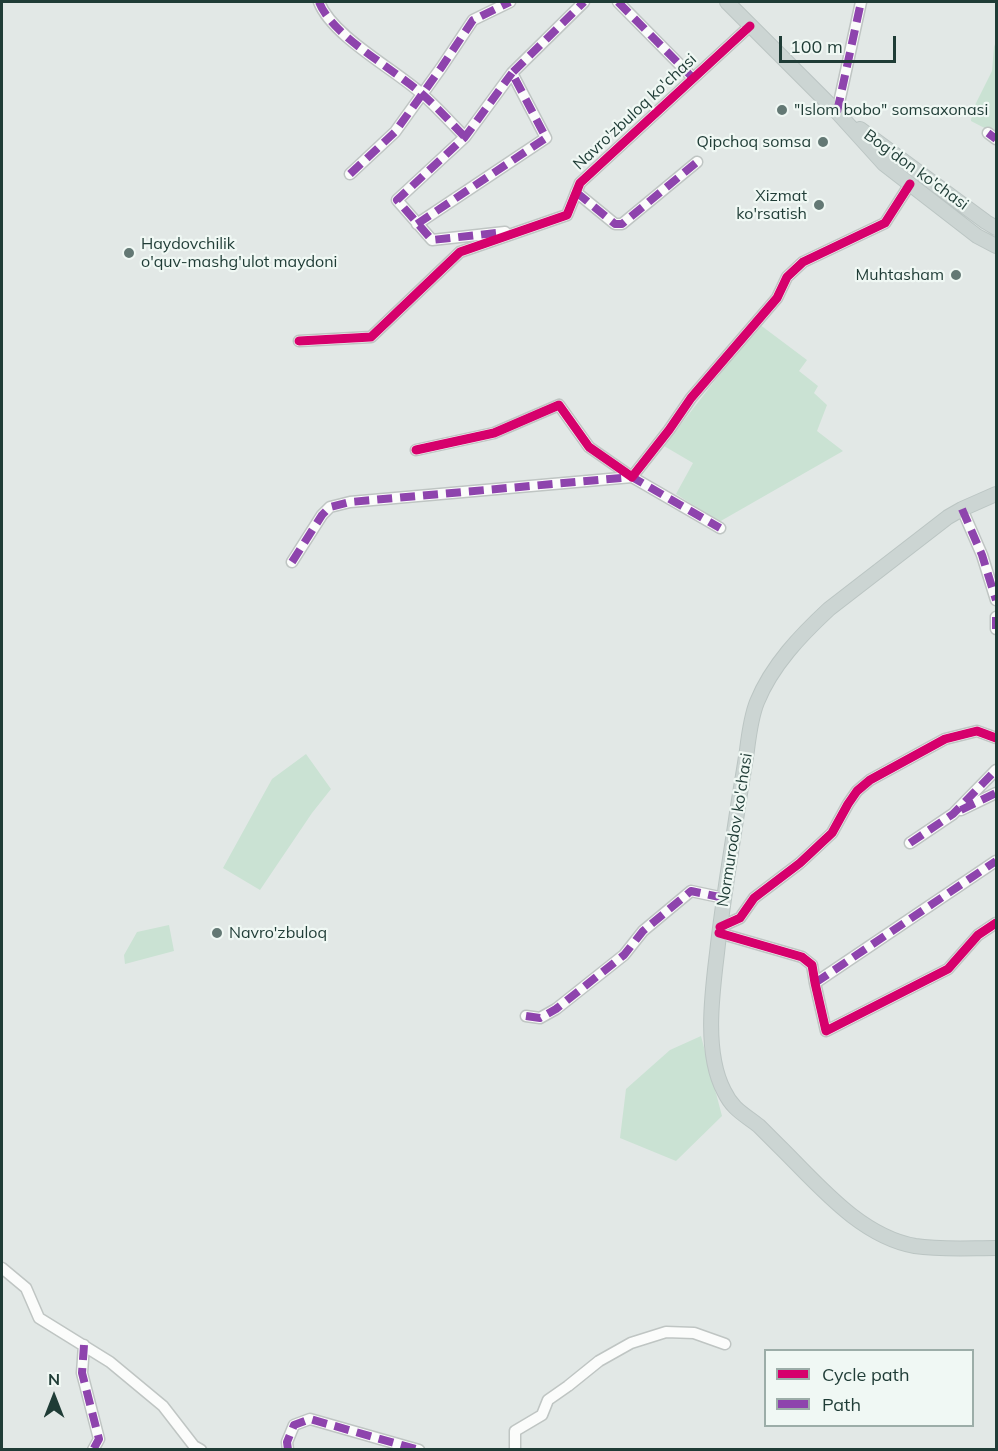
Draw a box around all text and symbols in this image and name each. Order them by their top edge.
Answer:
scale bar [782,24,899,62]
text: 100 m [790,35,843,58]
street label: Navro'zbuloq ko'chasi [569,50,701,174]
place label: "Islom bobo" somsaxonasi [794,100,988,120]
marker: "Islom bobo" somsaxonasi [775,103,789,117]
street label: Bog'don ko'chasi [860,126,972,214]
place label: Qipchoq somsa [696,132,811,152]
marker: Qipchoq somsa [816,135,830,149]
place label: Xizmat ko'rsatish [736,186,807,224]
marker: Xizmat ko'rsatish [812,198,826,212]
place label: Haydovchilik o'quv-mashg'ulot maydoni [141,234,337,272]
marker: Haydovchilik o'quv-mashg'ulot maydoni [122,246,136,260]
place label: Muhtasham [856,265,944,285]
marker: Muhtasham [949,268,963,282]
street label: Normurodov ko'chasi [713,752,757,908]
place label: Navro'zbuloq [229,923,327,943]
marker: Navro'zbuloq [210,926,224,940]
legend [764,1349,974,1427]
text: Cycle path [822,1363,909,1386]
north arrow [24,1367,84,1427]
text: N [48,1369,60,1389]
text: Path [822,1393,861,1416]

